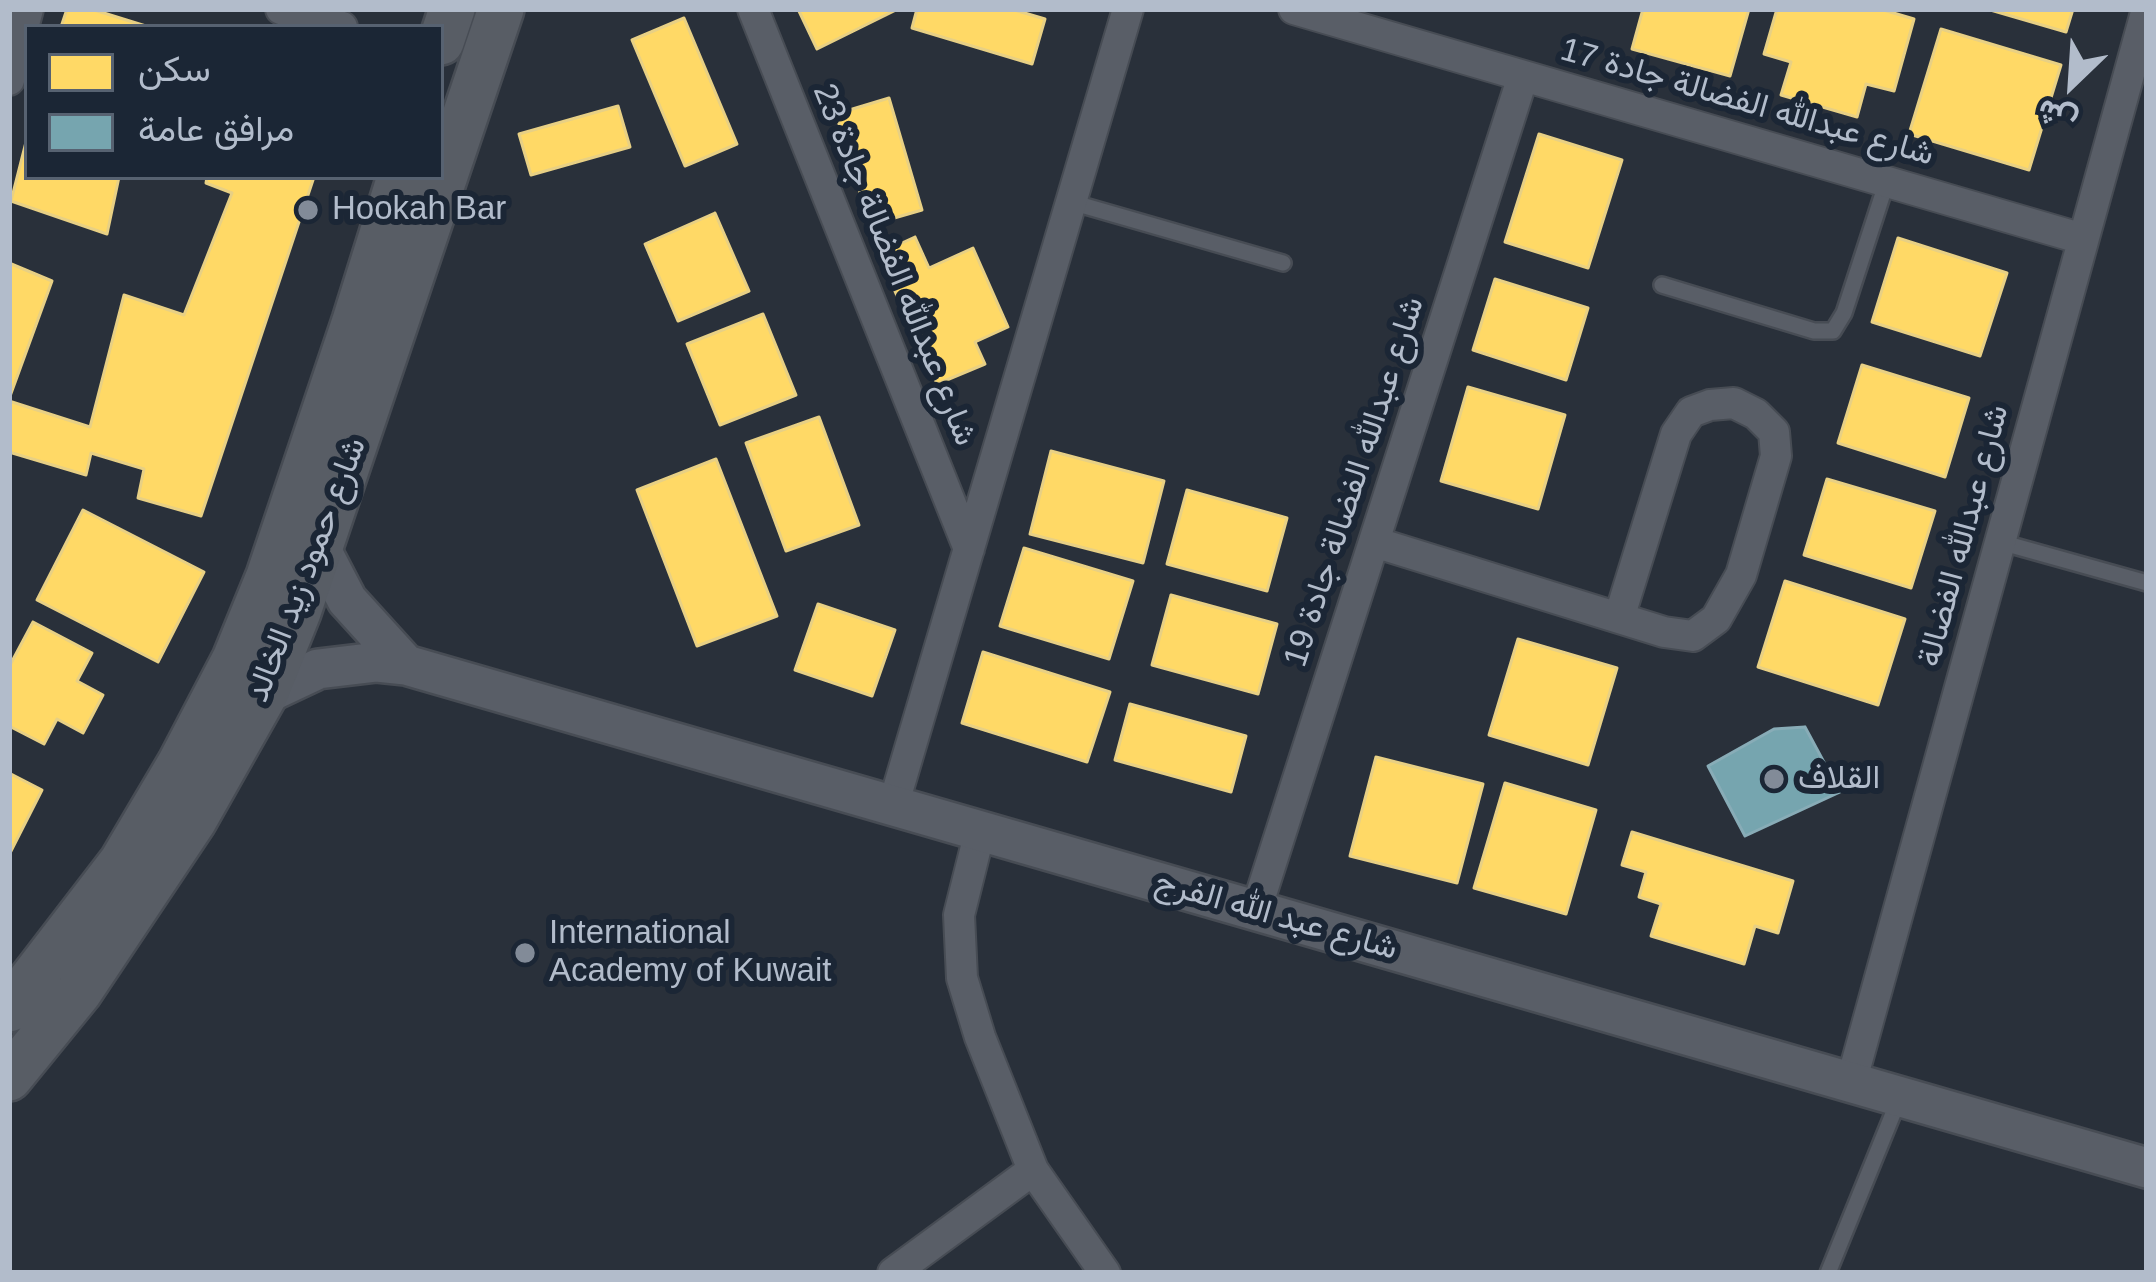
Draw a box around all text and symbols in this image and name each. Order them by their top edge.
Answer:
legend [24,24,444,180]
north arrow [2012,24,2132,144]
street label: شارع عبدالله الفضالة جادة 17 [1556,31,1938,175]
text: سكن [138,48,211,89]
street label: شارع عبدالله الفضالة جادة 23 [803,78,985,452]
text: ش [2031,92,2082,142]
text: مرافق عامة [138,108,294,149]
place label: Hookah Bar [332,190,506,230]
marker: Hookah Bar [295,197,321,223]
street label: شارع عبدالله الفضالة جادة 19 [1276,292,1434,672]
street label: شارع عبدالله الفضالة [1910,401,2018,671]
street label: شارع حمود زيد الخالد [238,432,376,708]
place label: القلاف [1798,759,1880,799]
marker: القلاف [1761,766,1787,792]
street label: شارع عبد الله الفرج [1150,863,1402,969]
place label: International Academy of Kuwait [549,914,831,992]
marker: International Academy of Kuwait [512,940,538,966]

